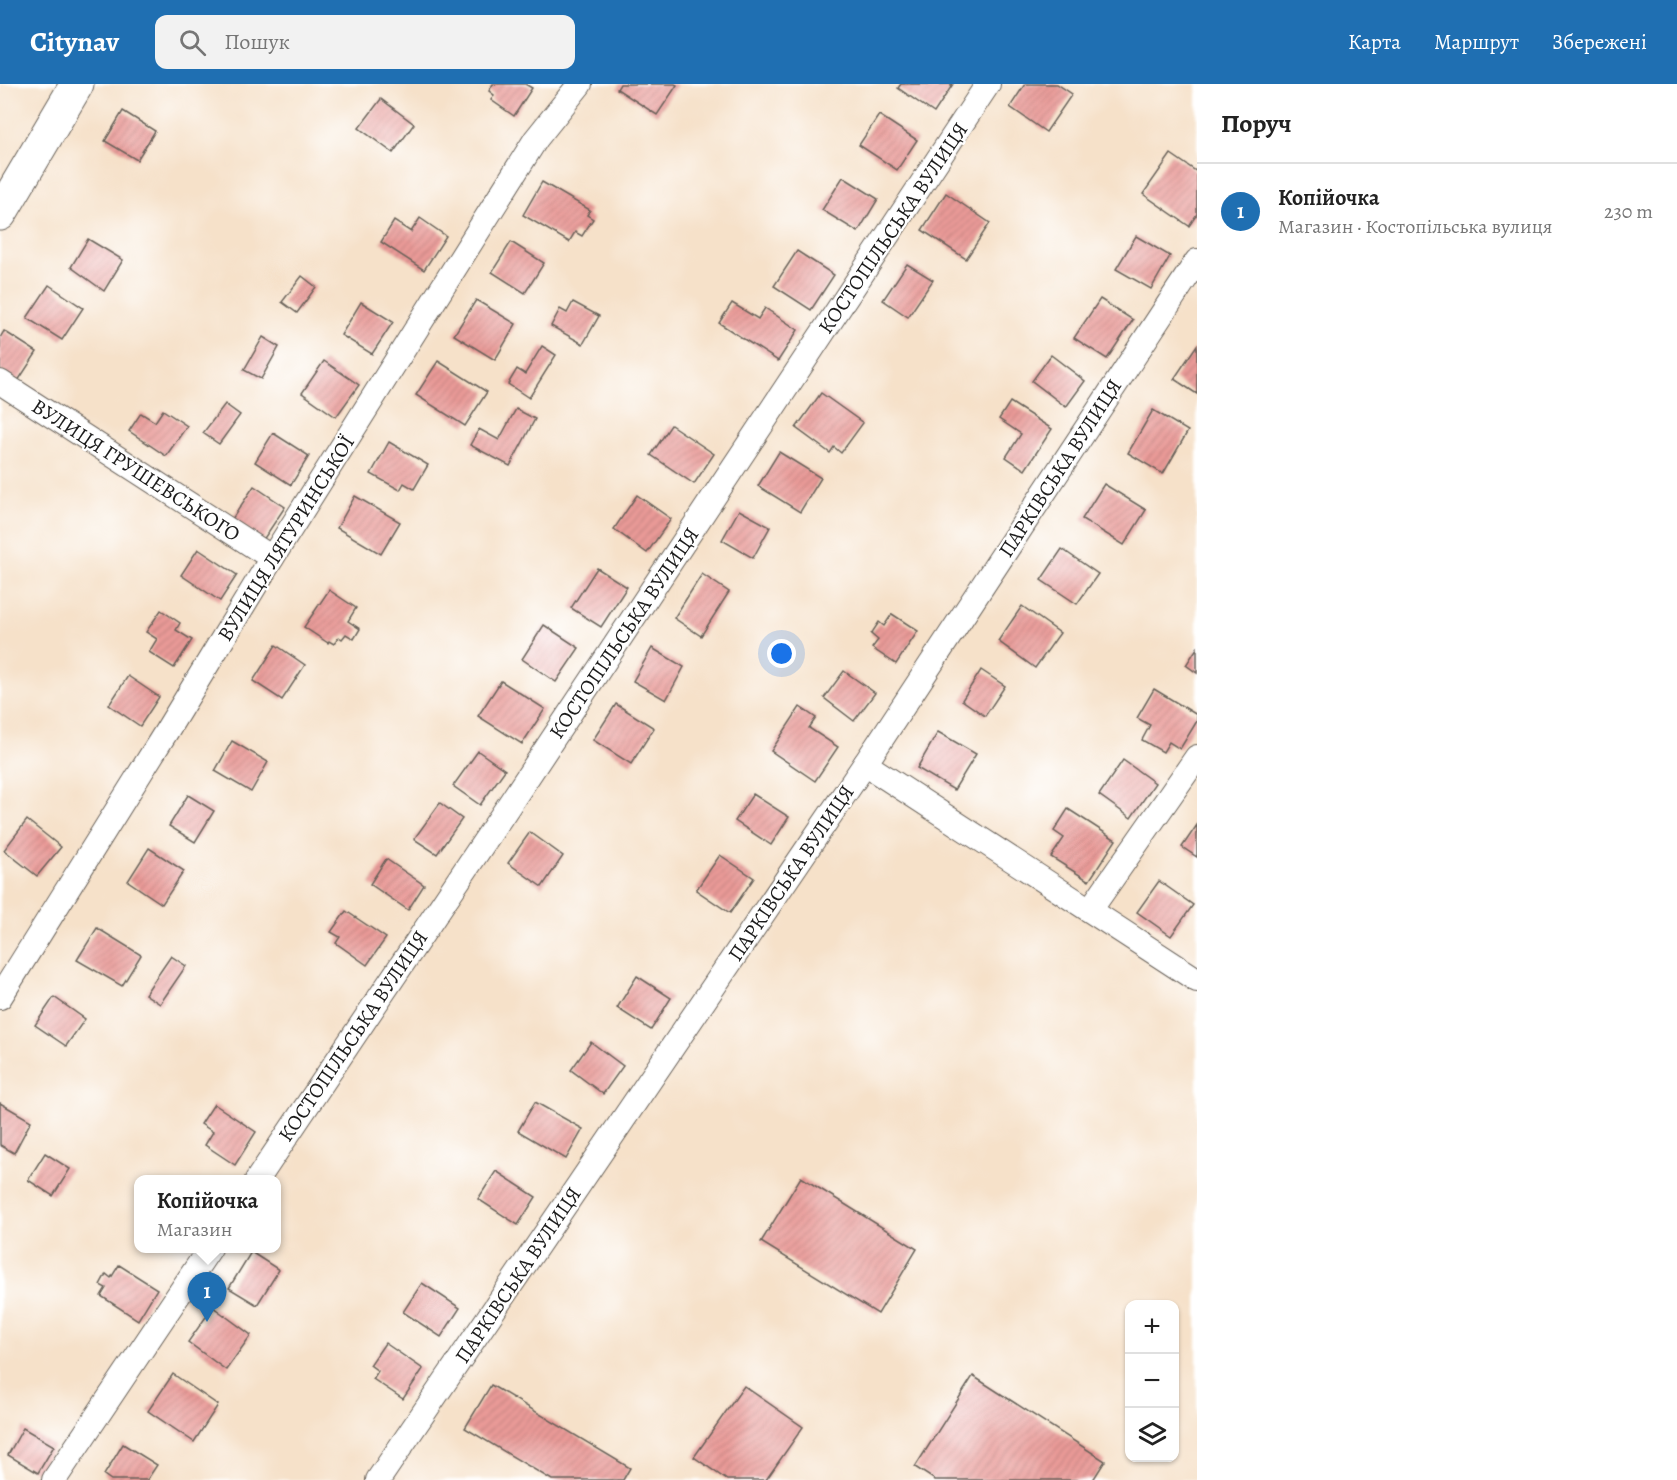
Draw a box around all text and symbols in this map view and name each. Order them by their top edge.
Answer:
search box [155,15,575,69]
text: Citynav [30,23,119,61]
icon: search [176,26,209,59]
text: Пошук [224,27,290,57]
text: Карта [1348,28,1401,56]
text: Маршрут [1434,28,1519,56]
text: Збережені [1552,28,1647,56]
text: Поруч [1221,106,1292,141]
street label: КОСТОПІЛЬСЬКА ВУЛИЦЯ [812,117,974,339]
text: Копійочка [1278,183,1379,213]
text: 1 [1237,198,1244,225]
text: 230 m [1604,198,1653,225]
text: Магазин · Костопільська вулиця [1278,213,1553,240]
street label: ПАРКІВСЬКА ВУЛИЦЯ [992,373,1128,563]
street label: ВУЛИЦЯ ГРУШЕВСЬКОГО [26,392,246,548]
street label: ВУЛИЦЯ ЛЯТУРИНСЬКОЇ [211,430,361,646]
street label: КОСТОПІЛЬСЬКА ВУЛИЦЯ [543,522,705,744]
your location [767,639,796,668]
street label: ПАРКІВСЬКА ВУЛИЦЯ [721,779,861,967]
street label: КОСТОПІЛЬСЬКА ВУЛИЦЯ [272,925,434,1147]
popup [134,1175,281,1253]
street label: ПАРКІВСЬКА ВУЛИЦЯ [448,1181,588,1369]
text: Копійочка [157,1186,258,1216]
text: Магазин [157,1216,232,1243]
pin: 1 [188,1272,226,1322]
map controls [1125,1300,1179,1462]
button: + [1125,1300,1179,1354]
button: − [1125,1354,1179,1408]
button: layers [1125,1408,1179,1462]

